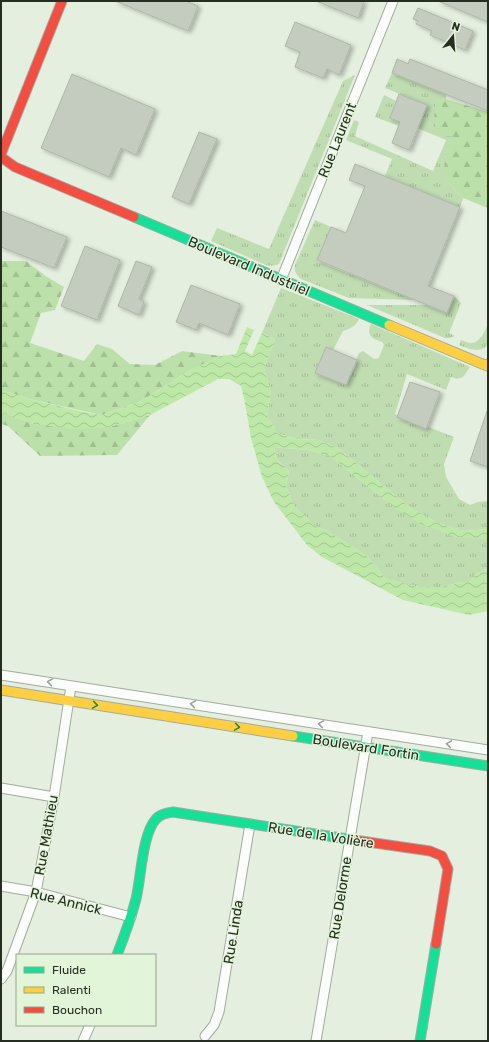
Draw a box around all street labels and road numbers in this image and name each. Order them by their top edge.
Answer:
street label: Rue Laurent [315,100,360,180]
street label: Boulevard Industriel [185,233,312,300]
street label: Boulevard Fortin [311,731,420,764]
street label: Rue Mathieu [31,794,62,877]
street label: Rue de la Volière [267,819,375,852]
street label: Rue Delorme [326,855,355,941]
street label: Rue Annick [28,884,104,919]
street label: Rue Linda [220,899,247,965]

